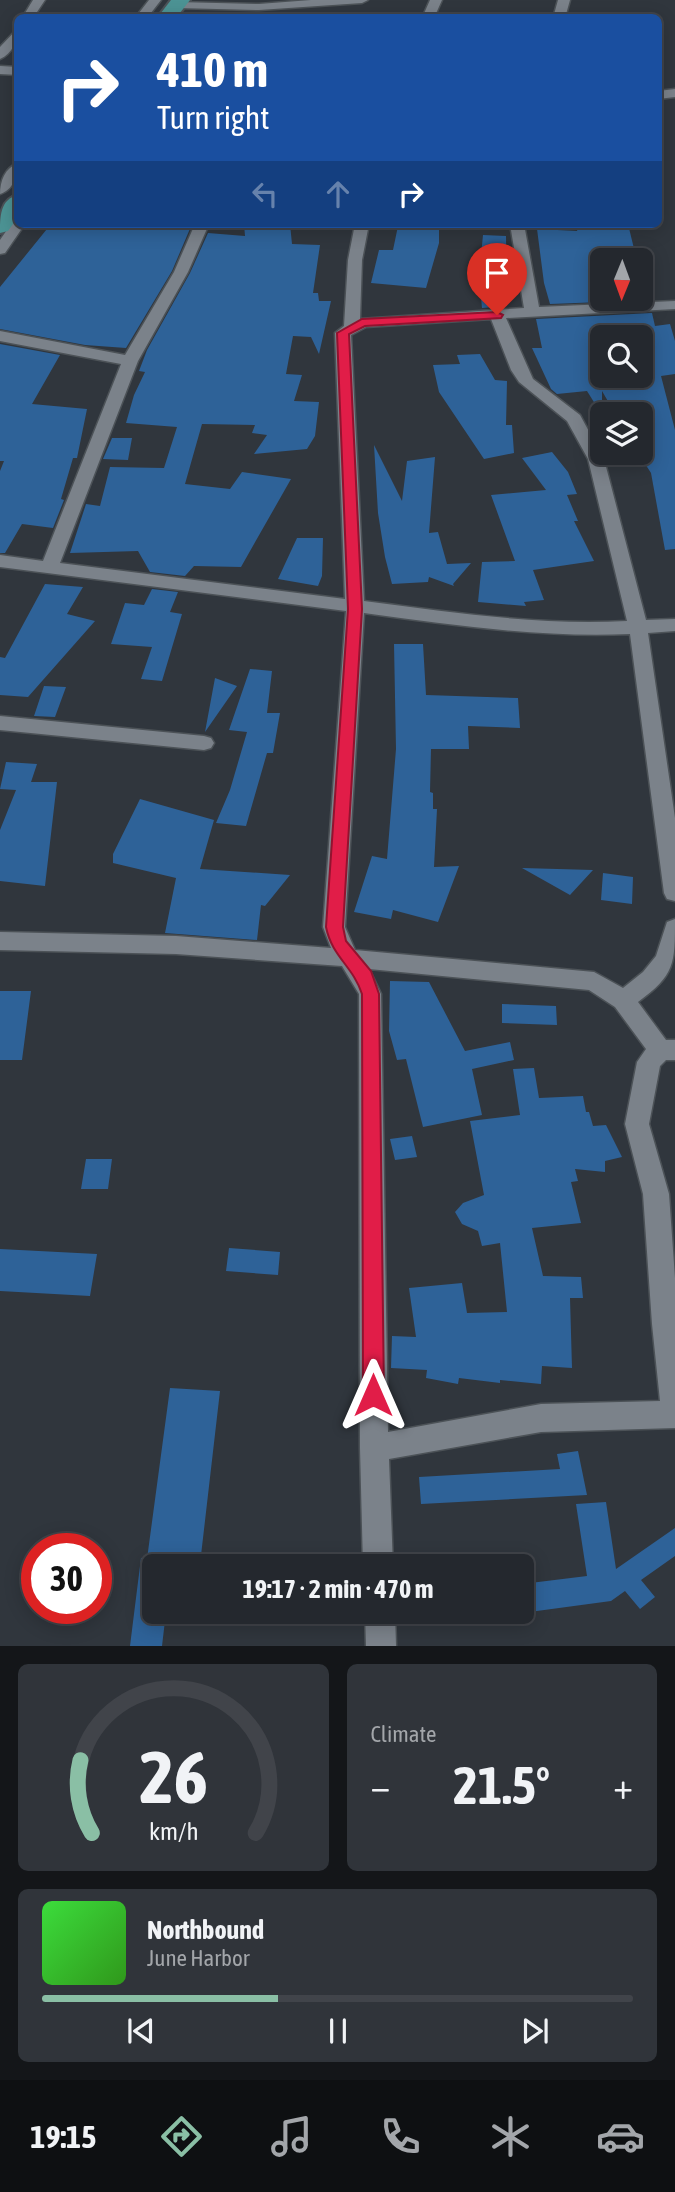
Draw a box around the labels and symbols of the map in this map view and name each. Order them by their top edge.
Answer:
pin [467,243,527,315]
north arrow [590,248,653,312]
position arrow [336,1358,410,1432]
speed limit sign: 30 [21,1533,112,1624]

